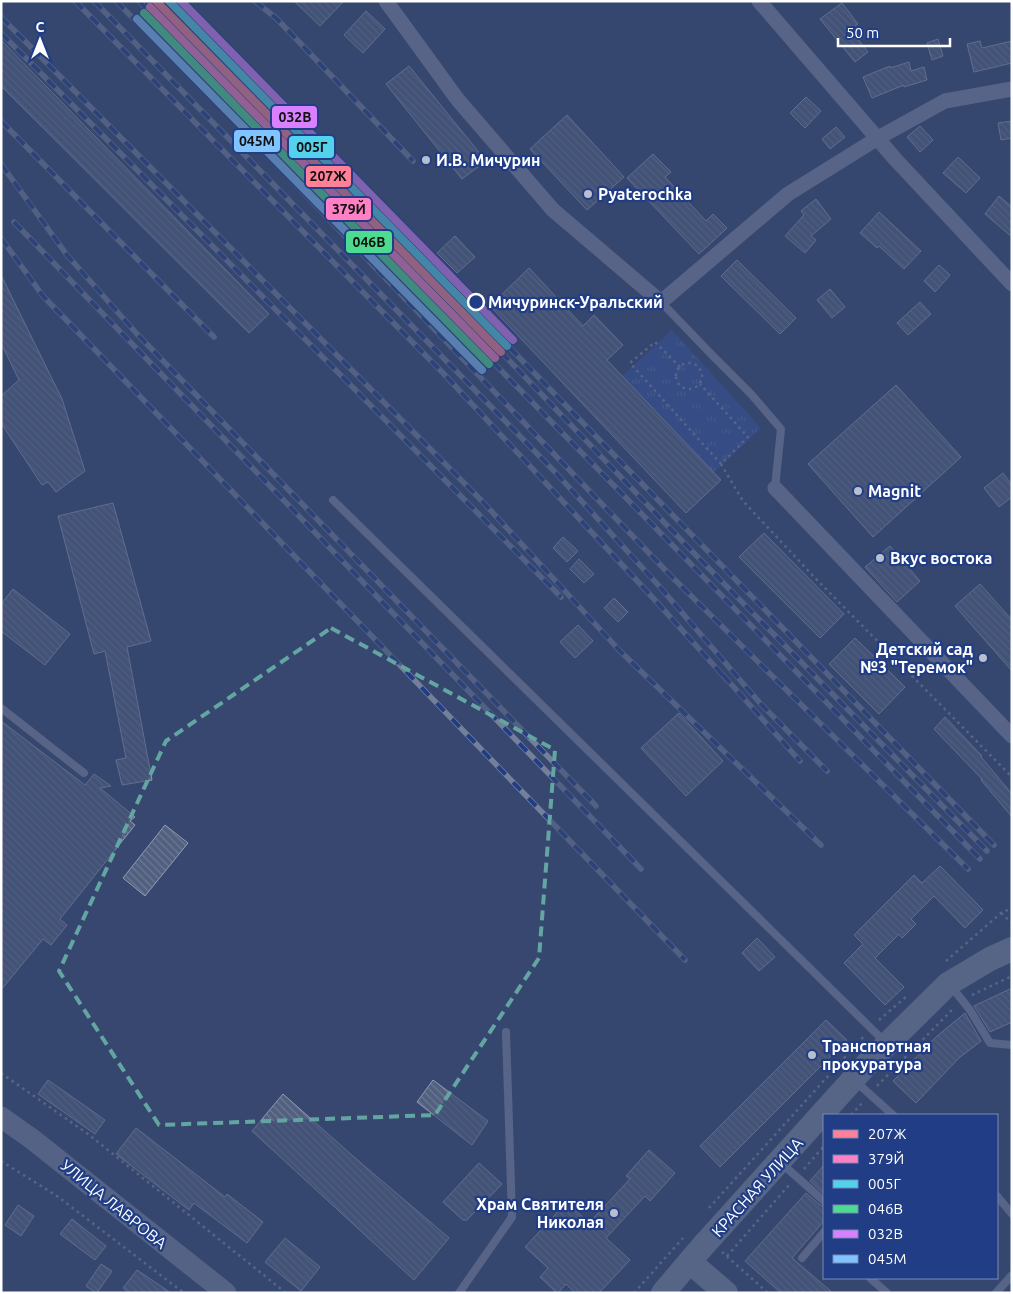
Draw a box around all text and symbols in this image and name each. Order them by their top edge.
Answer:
north arrow [15,15,65,65]
scale bar [838,15,950,47]
text: С [36,19,45,35]
text: 50 m [846,24,879,41]
line badge: 032В [271,105,318,129]
text: 032В [279,109,311,125]
line badge: 045М [233,129,281,153]
text: 045М [239,133,275,149]
line badge: 005Г [288,135,335,159]
text: 005Г [296,139,328,155]
place label: И.В. Мичурин [436,151,540,169]
marker: И.В. Мичурин [420,154,432,166]
line badge: 207Ж [305,165,352,188]
text: 207Ж [309,168,347,184]
place label: Pyaterochka [598,185,692,203]
marker: Pyaterochka [582,188,594,200]
line badge: 379Й [325,197,372,221]
text: 379Й [332,199,366,217]
line badge: 046В [345,230,393,254]
text: 046В [353,234,385,250]
marker: Мичуринск-Уральский [467,293,485,311]
place label: Мичуринск-Уральский [488,293,663,311]
place label: Magnit [868,482,921,500]
marker: Magnit [852,485,864,497]
place label: Вкус востока [890,549,992,567]
marker: Вкус востока [874,552,886,564]
place label: Детский сад №3 "Теремок" [860,640,974,676]
marker: Детский сад №3 "Теремок" [977,652,989,664]
place label: Транспортная прокуратура [822,1037,931,1073]
marker: Транспортная прокуратура [806,1049,818,1061]
legend [823,1114,998,1279]
text: 207Ж [868,1125,906,1142]
street label: КРАСНАЯ УЛИЦА [708,1133,807,1240]
text: 379Й [868,1150,904,1167]
street label: УЛИЦА ЛАВРОВА [58,1156,171,1252]
text: 005Г [868,1175,901,1192]
place label: Храм Святителя Николая [476,1195,604,1231]
text: 046В [868,1200,903,1217]
marker: Храм Святителя Николая [608,1207,620,1219]
text: 032В [868,1225,903,1242]
text: 045М [868,1250,906,1267]

